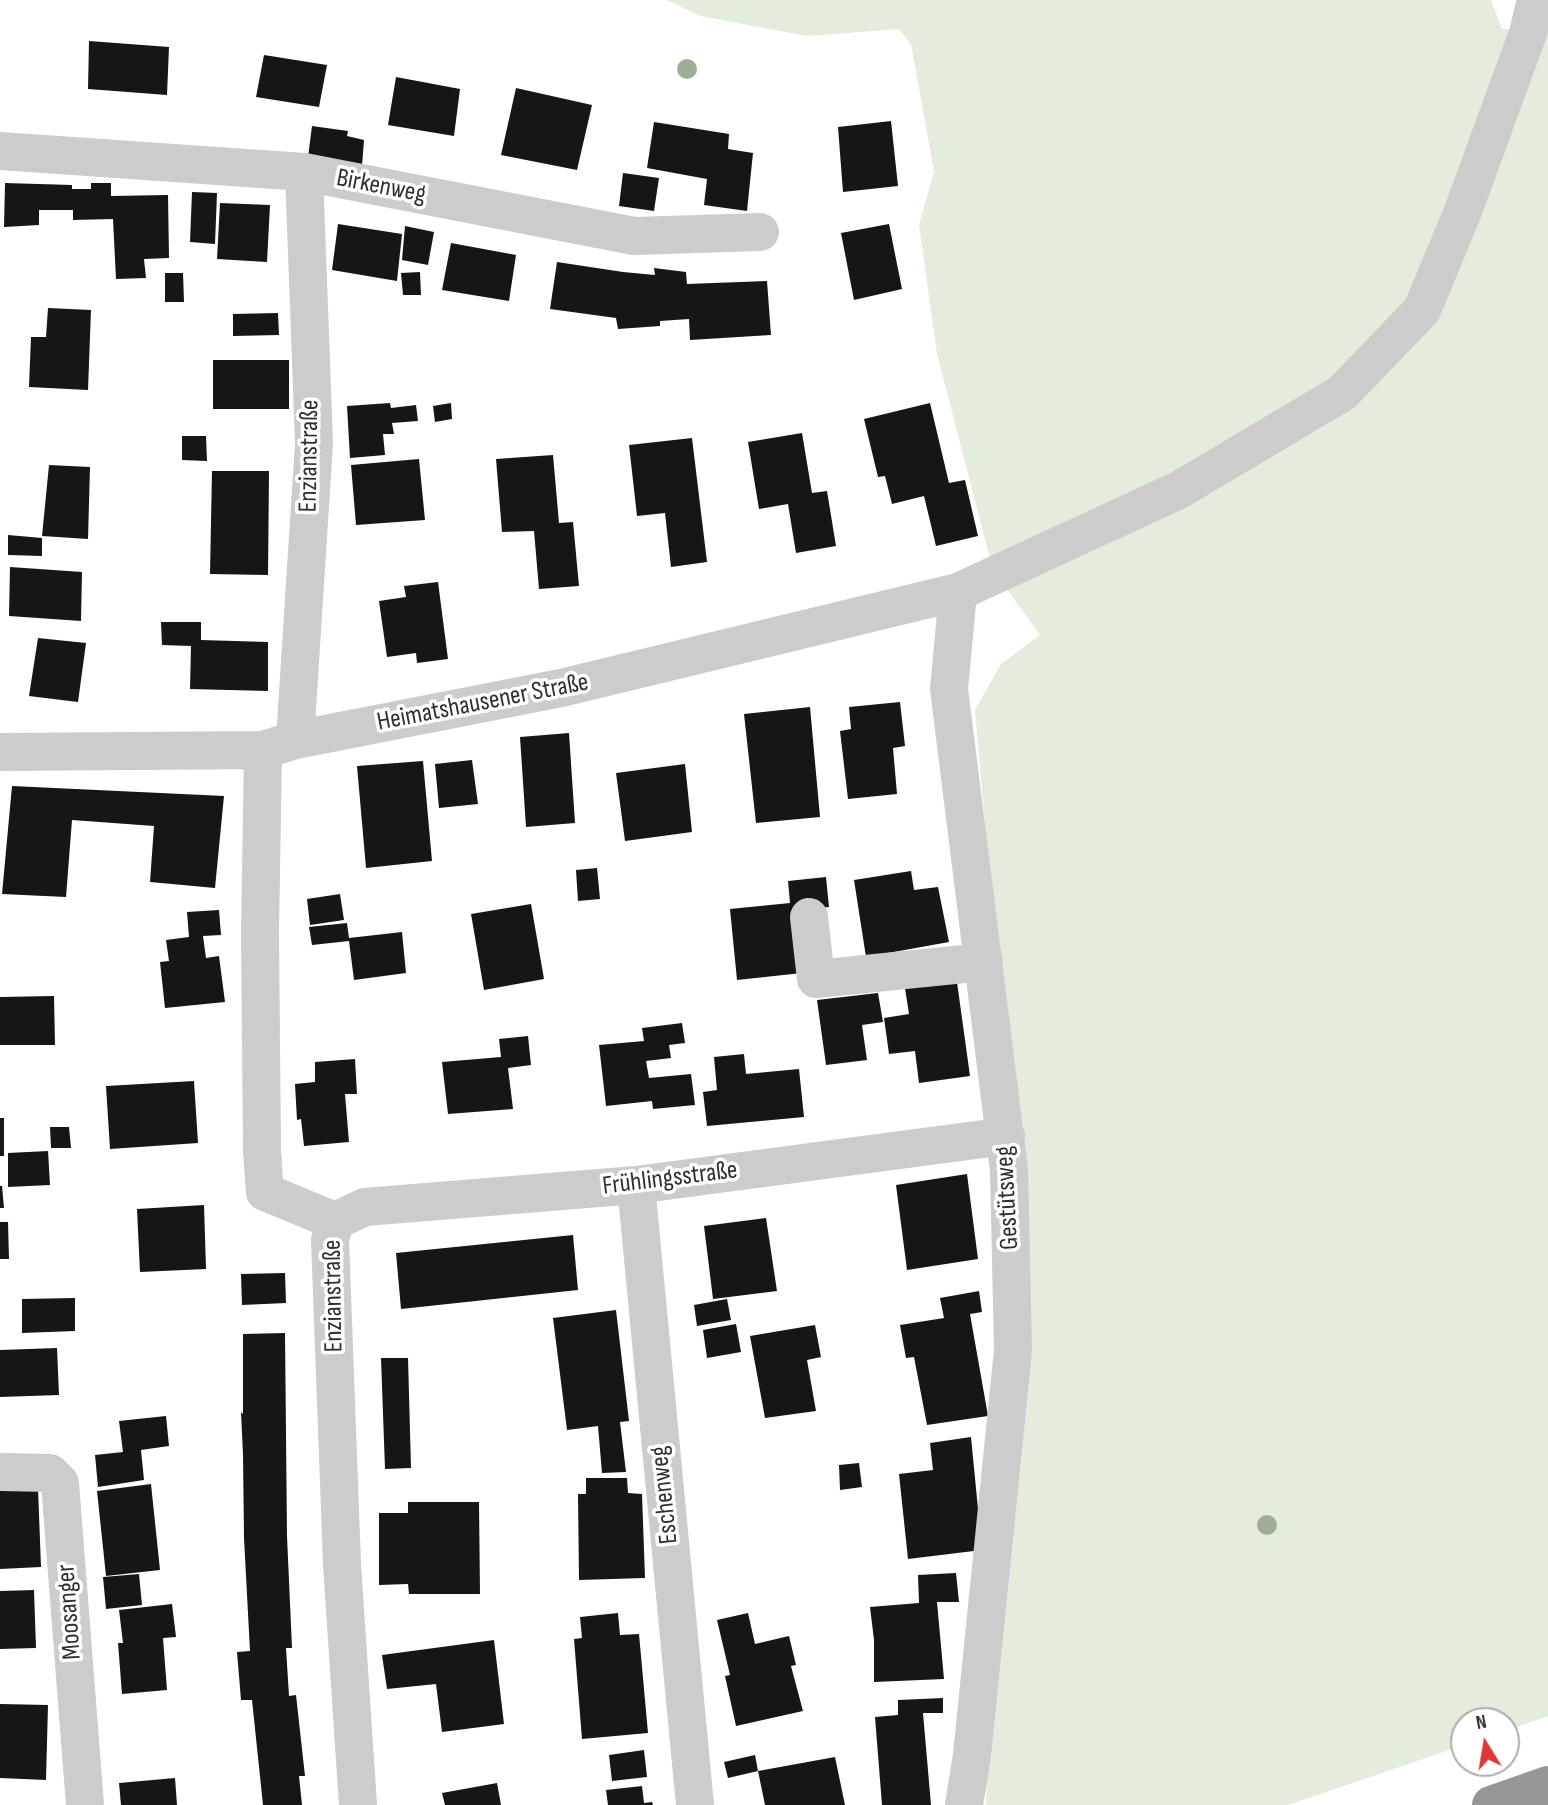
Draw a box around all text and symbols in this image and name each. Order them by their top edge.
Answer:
street label: Birkenweg [334,163,428,211]
street label: Enzianstraße [293,399,327,513]
street label: Heimatshausener Straße [375,667,591,739]
street label: Gestütsweg [990,1145,1026,1251]
street label: Frühlingsstraße [601,1155,739,1203]
street label: Enzianstraße [317,1239,351,1353]
street label: Eschenweg [644,1444,686,1546]
street label: Moosanger [51,1563,89,1661]
north arrow [1450,1707,1520,1777]
text: N [1474,1711,1488,1735]

